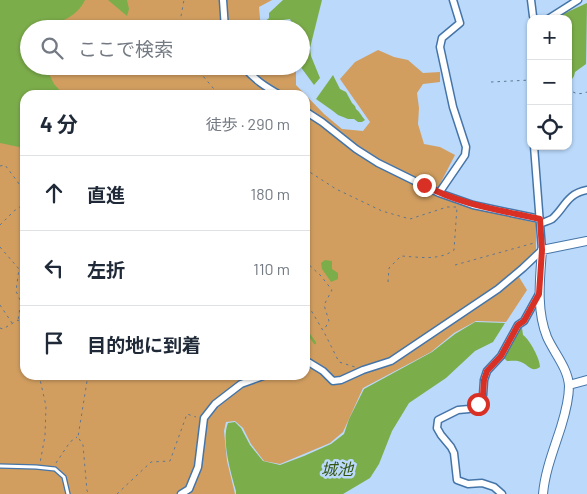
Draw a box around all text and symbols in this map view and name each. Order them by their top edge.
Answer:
map controls [527,15,572,150]
button: + [527,15,572,60]
search box [20,20,310,75]
icon: search [38,34,66,62]
text: ここで検索 [78,37,173,60]
button: − [527,60,572,105]
button: locate [527,105,572,150]
text: 4 分 [40,111,78,136]
text: 徒歩 · 290 m [206,114,290,133]
route end [413,174,436,197]
icon: ahead [40,179,68,207]
text: 直進 [87,183,125,206]
text: 180 m [251,184,290,203]
icon: left [40,254,68,282]
text: 左折 [87,258,125,281]
text: 110 m [253,259,290,278]
icon: arrive [40,329,68,357]
text: 目的地に到着 [87,333,201,356]
route start [467,393,490,416]
water label: 城池 [321,459,355,478]

